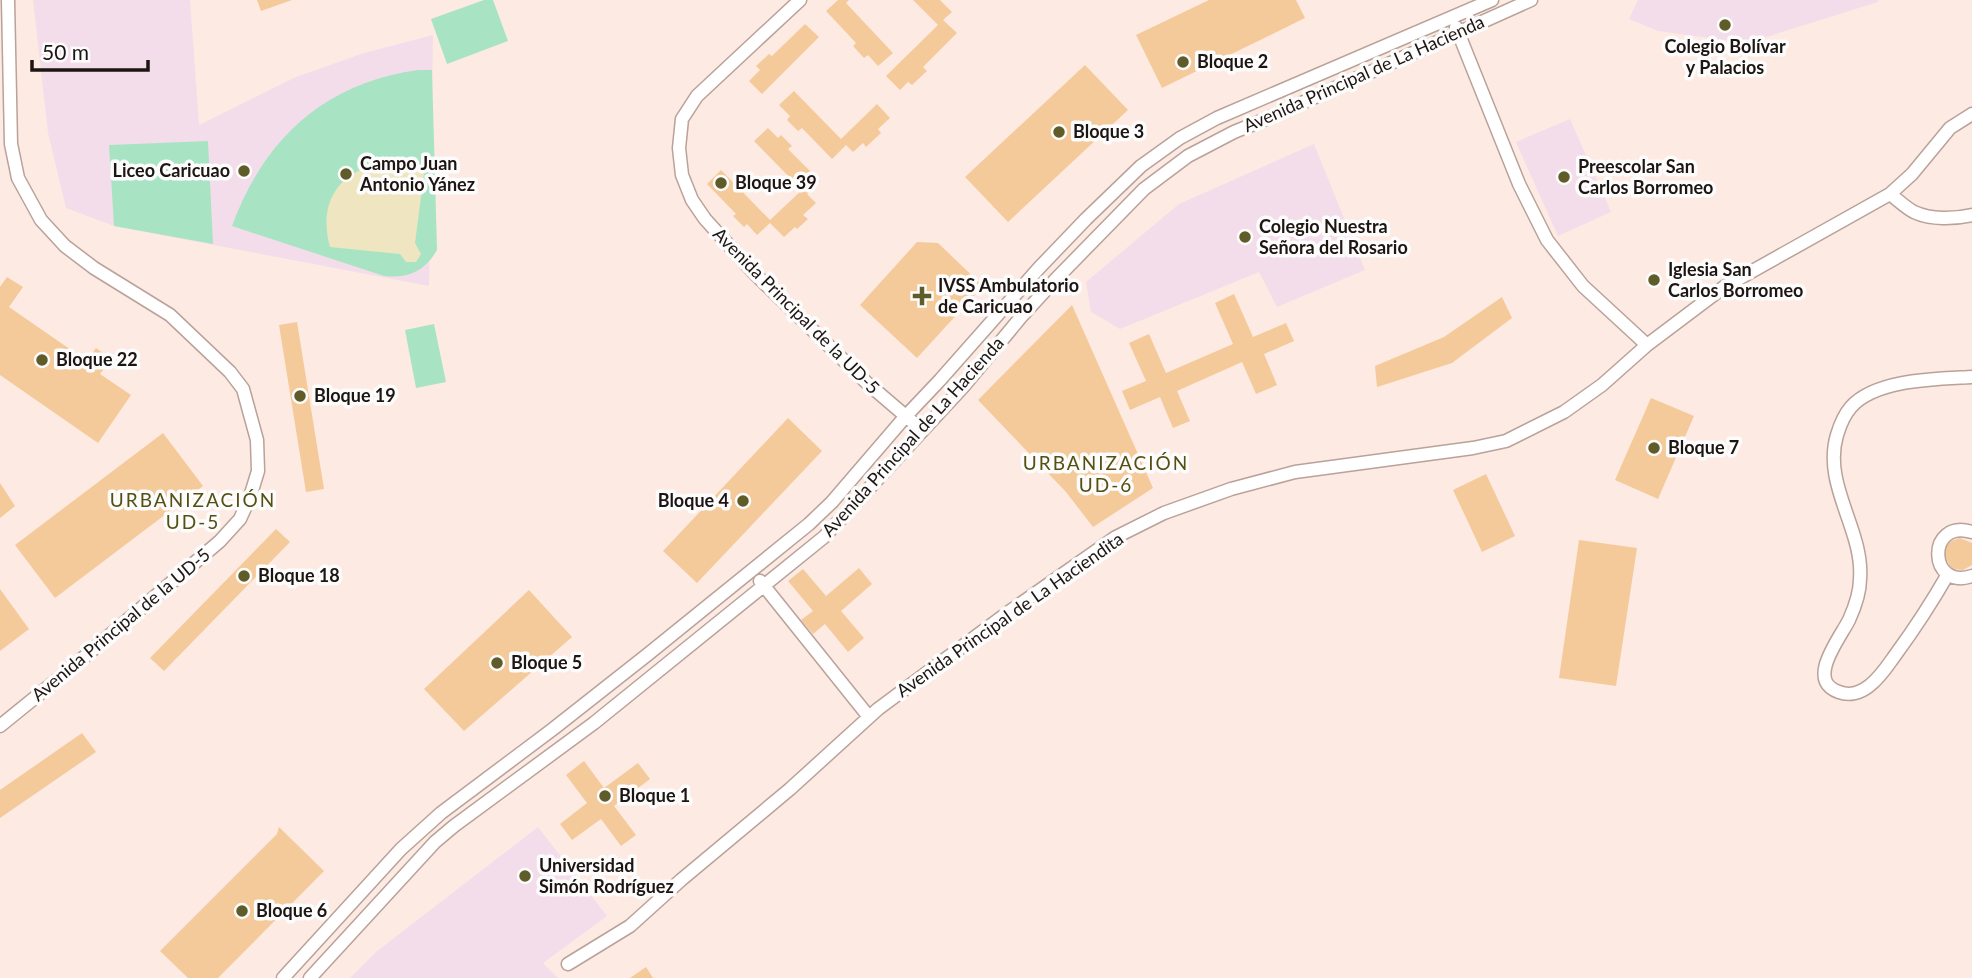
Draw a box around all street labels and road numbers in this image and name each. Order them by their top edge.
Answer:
street label: Avenida Principal de La Hacienda [1240,10,1487,136]
street label: Avenida Principal de la UD-5 [709,222,885,398]
street label: Avenida Principal de La Hacienda [817,332,1008,541]
street label: Avenida Principal de La Haciendita [892,527,1127,701]
street label: Avenida Principal de la UD-5 [27,543,214,705]

